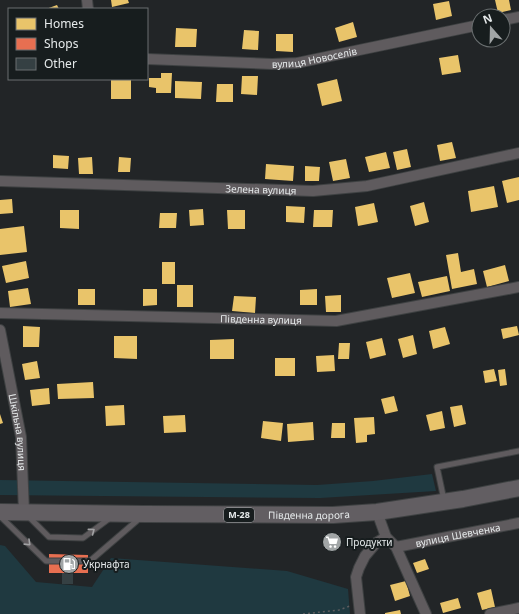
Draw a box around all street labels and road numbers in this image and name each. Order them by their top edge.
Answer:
street label: вулиця Новоселів [272,44,358,71]
street label: Зелена вулиця [225,181,297,197]
street label: Південна вулиця [220,311,302,327]
street label: Шкільна вулиця [6,392,29,471]
street label: Південна дорога [268,507,350,522]
road number: М-28 [224,508,254,522]
street label: вулиця Шевченка [414,520,502,550]

